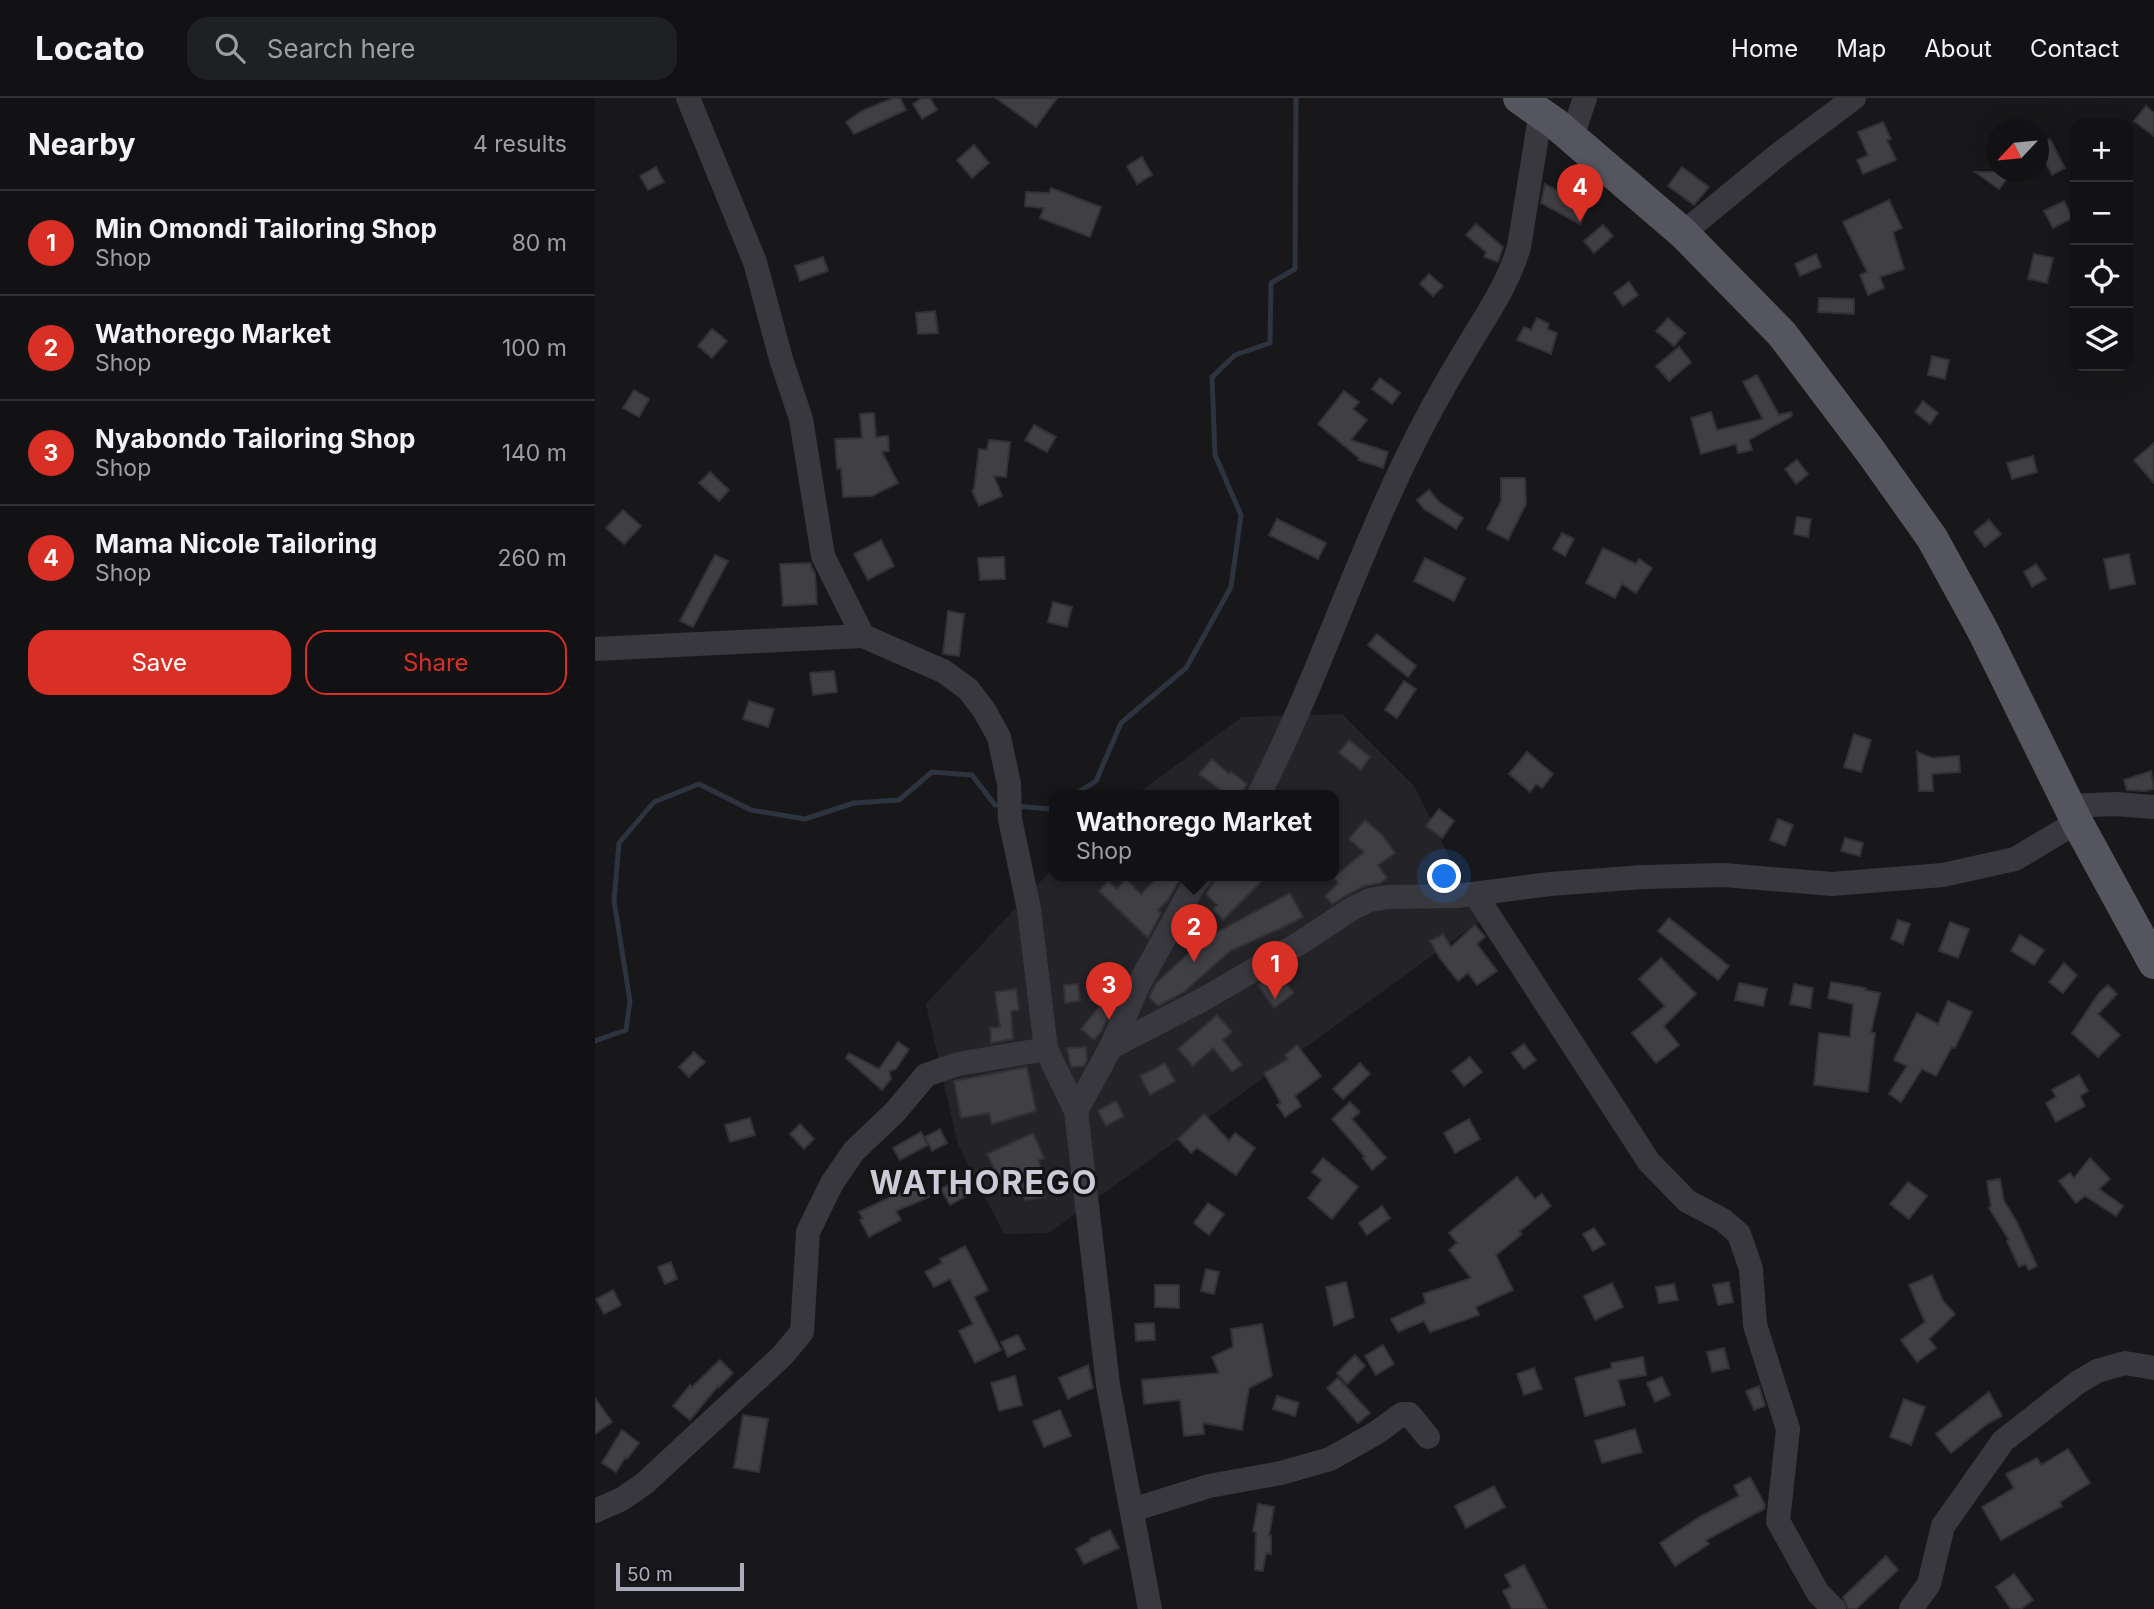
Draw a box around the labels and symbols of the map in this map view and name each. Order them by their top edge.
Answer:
north arrow [1986,119,2049,182]
pin: 4 [1557,164,1603,222]
your location [1427,859,1461,893]
pin: 2 [1171,904,1217,962]
pin: 1 [1252,941,1298,999]
pin: 3 [1086,962,1132,1020]
district label: WATHOREGO [870,1163,1099,1202]
scale bar [616,1560,744,1592]

